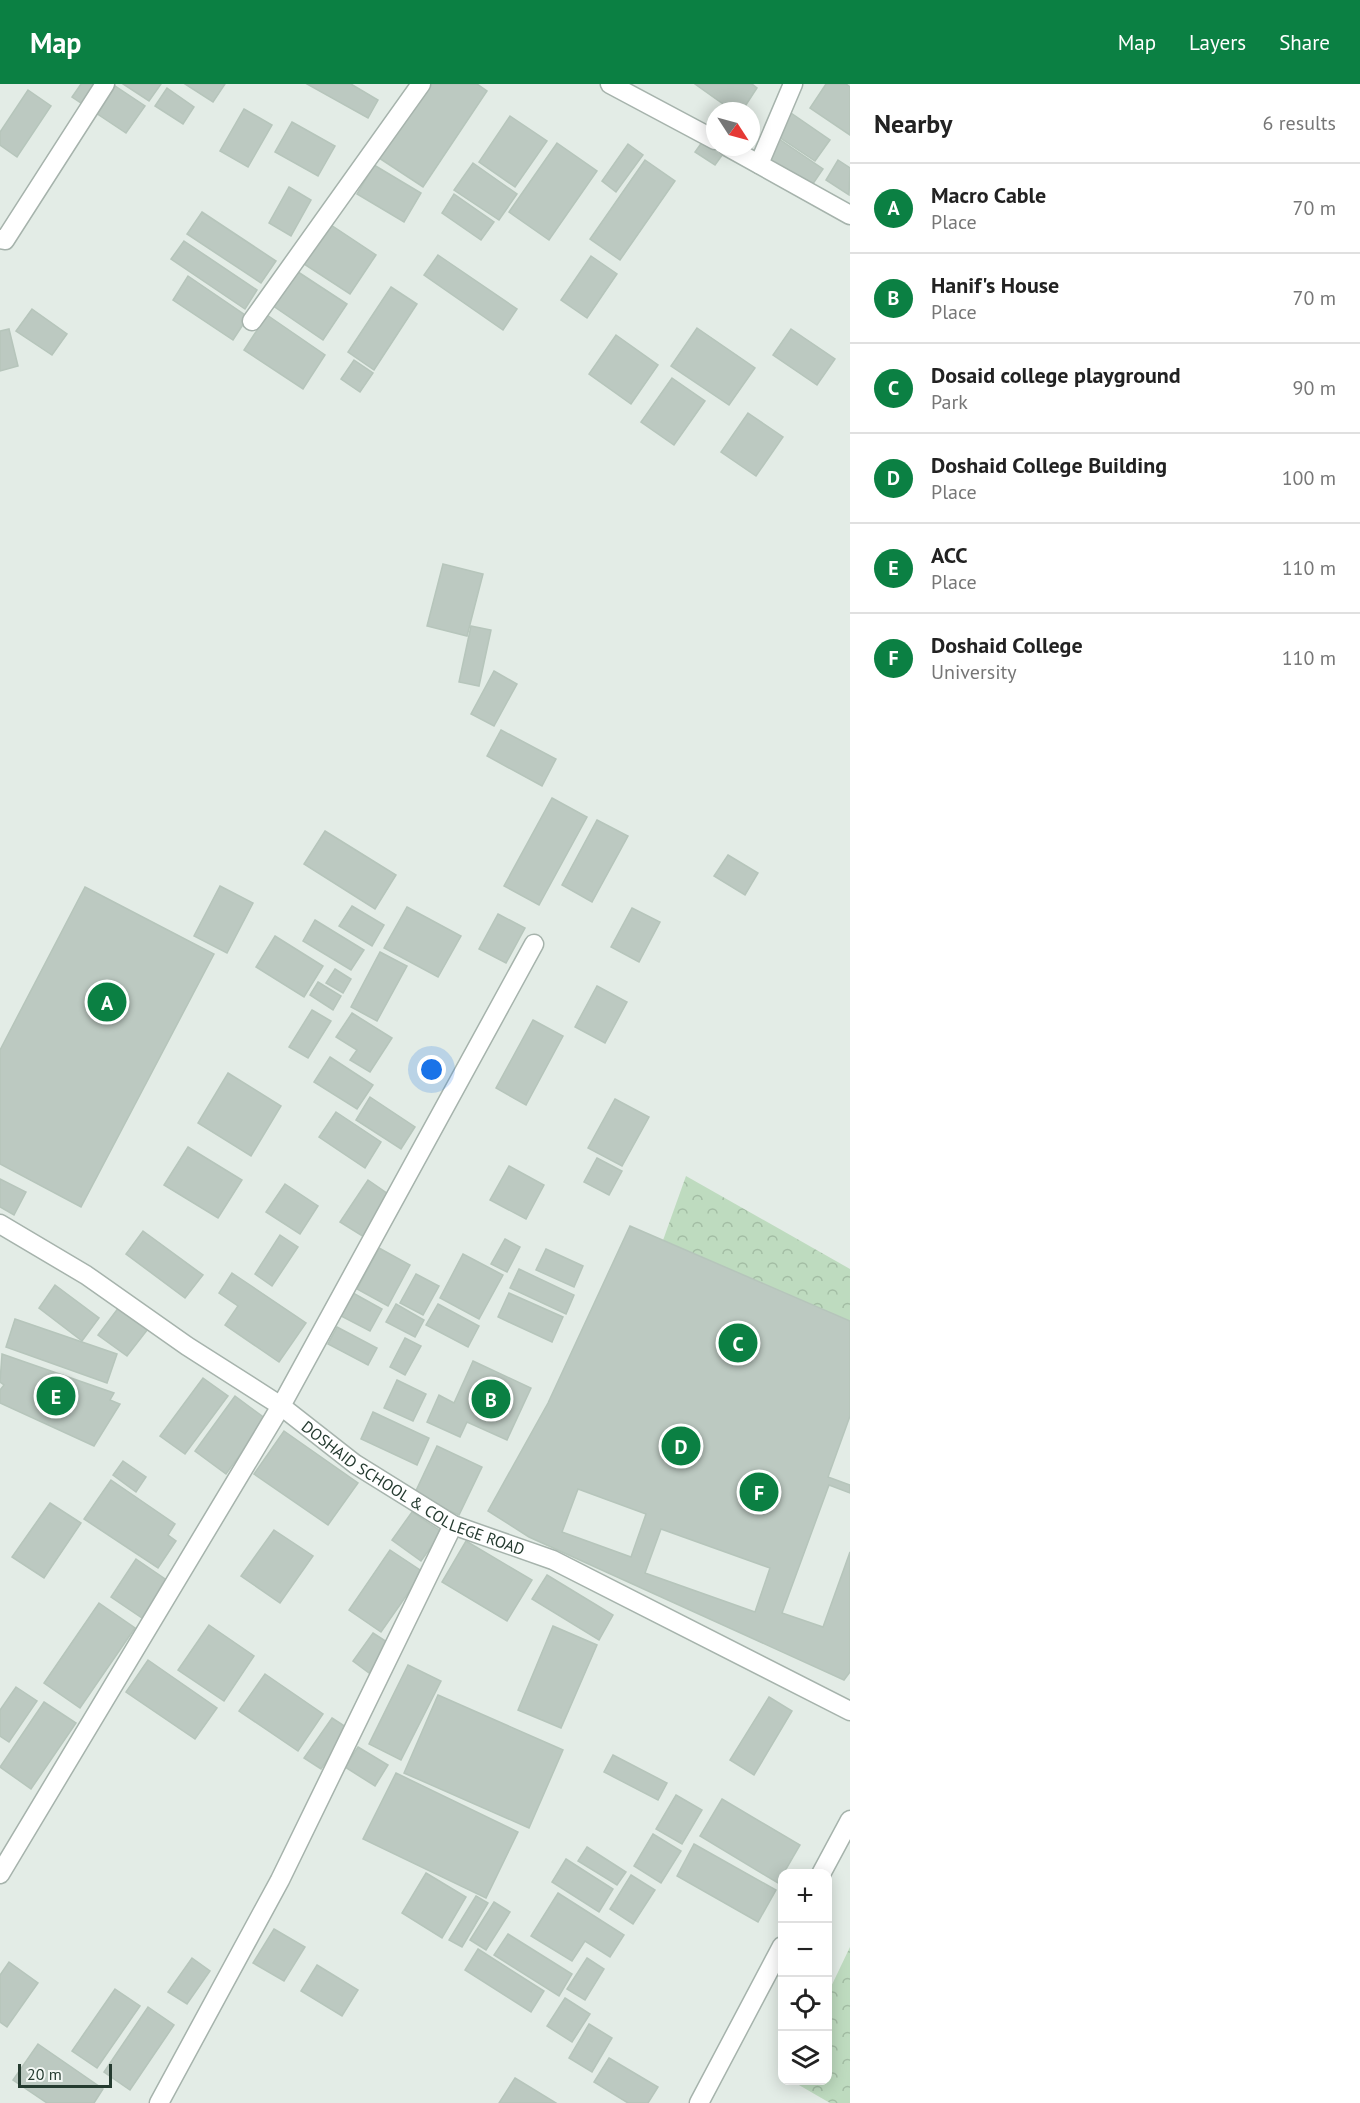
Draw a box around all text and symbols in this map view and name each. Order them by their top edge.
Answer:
text: Map [30,24,81,61]
text: Map [1118,29,1156,56]
text: Layers [1189,29,1246,56]
text: Share [1279,29,1330,56]
north arrow [706,102,760,156]
text: Nearby [874,107,952,140]
text: 6 results [1263,110,1336,136]
text: Macro Cable [931,181,1046,209]
text: A [887,195,900,221]
text: 70 m [1293,195,1336,221]
text: Place [931,209,977,235]
text: Hanif's House [931,271,1059,299]
text: B [888,285,899,311]
text: 70 m [1293,285,1336,311]
text: Place [931,299,977,325]
text: Dosaid college playground [931,361,1181,389]
text: C [888,375,899,401]
text: 90 m [1293,375,1336,401]
text: Park [931,389,968,415]
text: Doshaid College Building [931,451,1167,479]
text: D [887,465,900,491]
text: 100 m [1282,465,1336,491]
text: Place [931,479,977,505]
text: ACC [931,541,968,569]
text: E [888,555,899,581]
text: 110 m [1282,555,1336,581]
text: Place [931,569,977,595]
text: Doshaid College [931,631,1083,659]
text: F [888,645,899,671]
text: 110 m [1282,645,1336,671]
text: University [931,659,1017,685]
pin: A [88,980,126,1024]
your location [417,1055,446,1084]
pin: C [718,1320,758,1366]
pin: E [36,1374,76,1418]
pin: B [472,1376,510,1422]
street label: DOSHAID SCHOOL & COLLEGE ROAD [298,1416,527,1559]
pin: D [662,1424,700,1468]
pin: F [740,1470,778,1514]
map controls [778,1869,832,2085]
button: + [778,1869,832,1923]
button: − [778,1923,832,1977]
button: locate [778,1977,832,2031]
button: layers [778,2031,832,2085]
scale bar [18,2061,112,2088]
text: 20 m [27,2064,62,2084]

